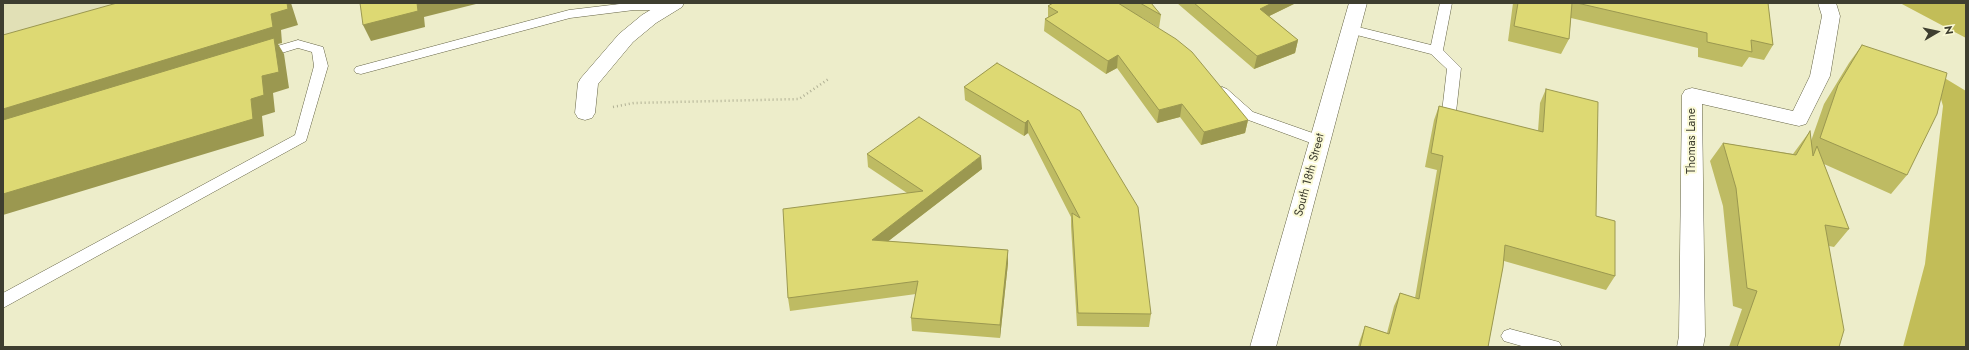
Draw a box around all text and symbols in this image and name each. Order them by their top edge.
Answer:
north arrow [1917,12,1957,52]
text: N [1940,25,1957,36]
street label: Thomas Lane [1685,108,1699,174]
street label: South 18th Street [1292,132,1328,218]

